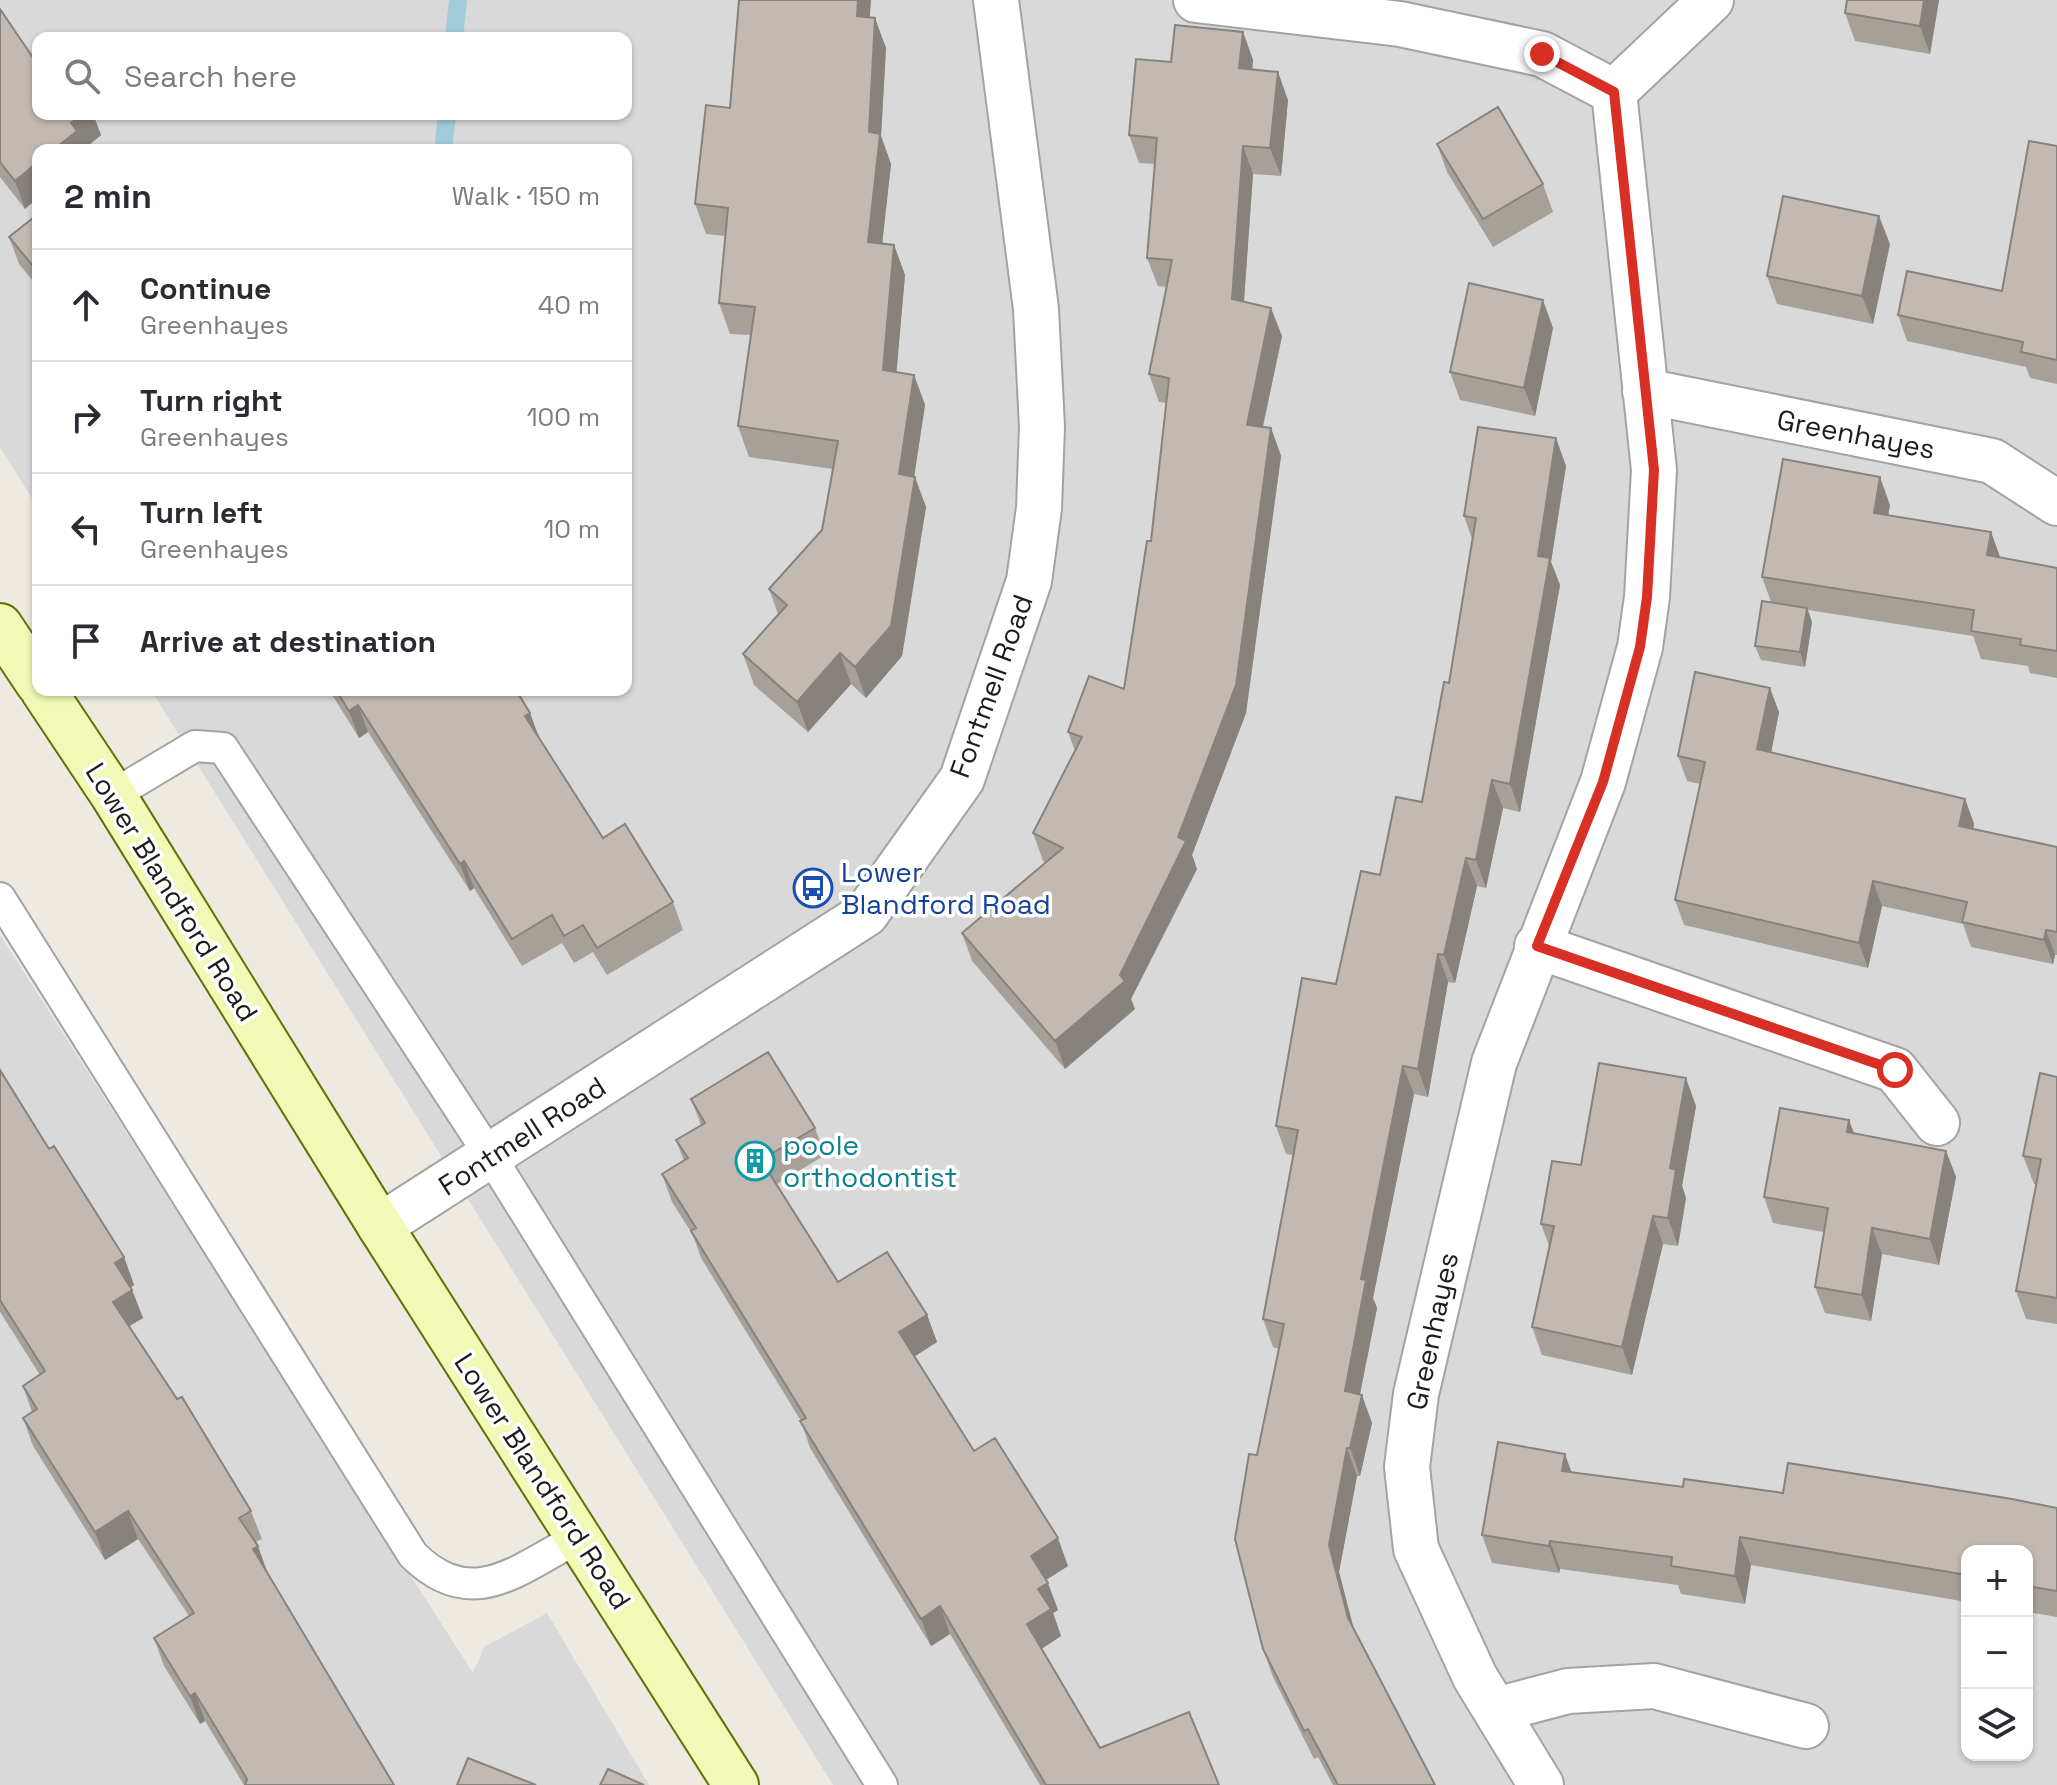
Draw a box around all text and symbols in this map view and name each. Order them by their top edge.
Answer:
search box [32,32,632,120]
route end [1524,36,1560,72]
icon: search [60,54,104,98]
text: Search here [124,57,297,96]
text: 2 min [64,175,152,218]
text: Walk · 150 m [452,179,600,213]
text: Continue [140,269,271,308]
icon: ahead [64,283,108,327]
text: 40 m [538,288,600,322]
text: Greenhayes [140,308,289,342]
text: Turn right [140,381,283,420]
icon: right [64,395,108,439]
text: 100 m [527,400,600,434]
street label: Greenhayes [1774,401,1938,467]
text: Greenhayes [140,420,289,454]
text: Turn left [140,493,263,532]
icon: left [64,507,108,551]
text: 10 m [543,512,600,546]
text: Greenhayes [140,532,289,566]
street label: Fontmell Road [941,590,1041,782]
icon: arrive [64,619,108,663]
text: Arrive at destination [140,622,436,661]
street label: Lower Blandford Road [78,756,266,1028]
place label: Lower Blandford Road [841,854,1051,922]
bus stop icon: Lower Blandford Road [792,867,834,909]
route start [1877,1052,1913,1088]
street label: Fontmell Road [432,1069,612,1203]
place label: poole orthodontist [783,1127,957,1195]
building icon: poole orthodontist [734,1140,776,1182]
street label: Greenhayes [1398,1249,1466,1413]
street label: Lower Blandford Road [447,1346,639,1616]
map controls [1961,1545,2033,1761]
button: + [1961,1545,2033,1617]
button: − [1961,1617,2033,1689]
button: layers [1961,1689,2033,1761]

